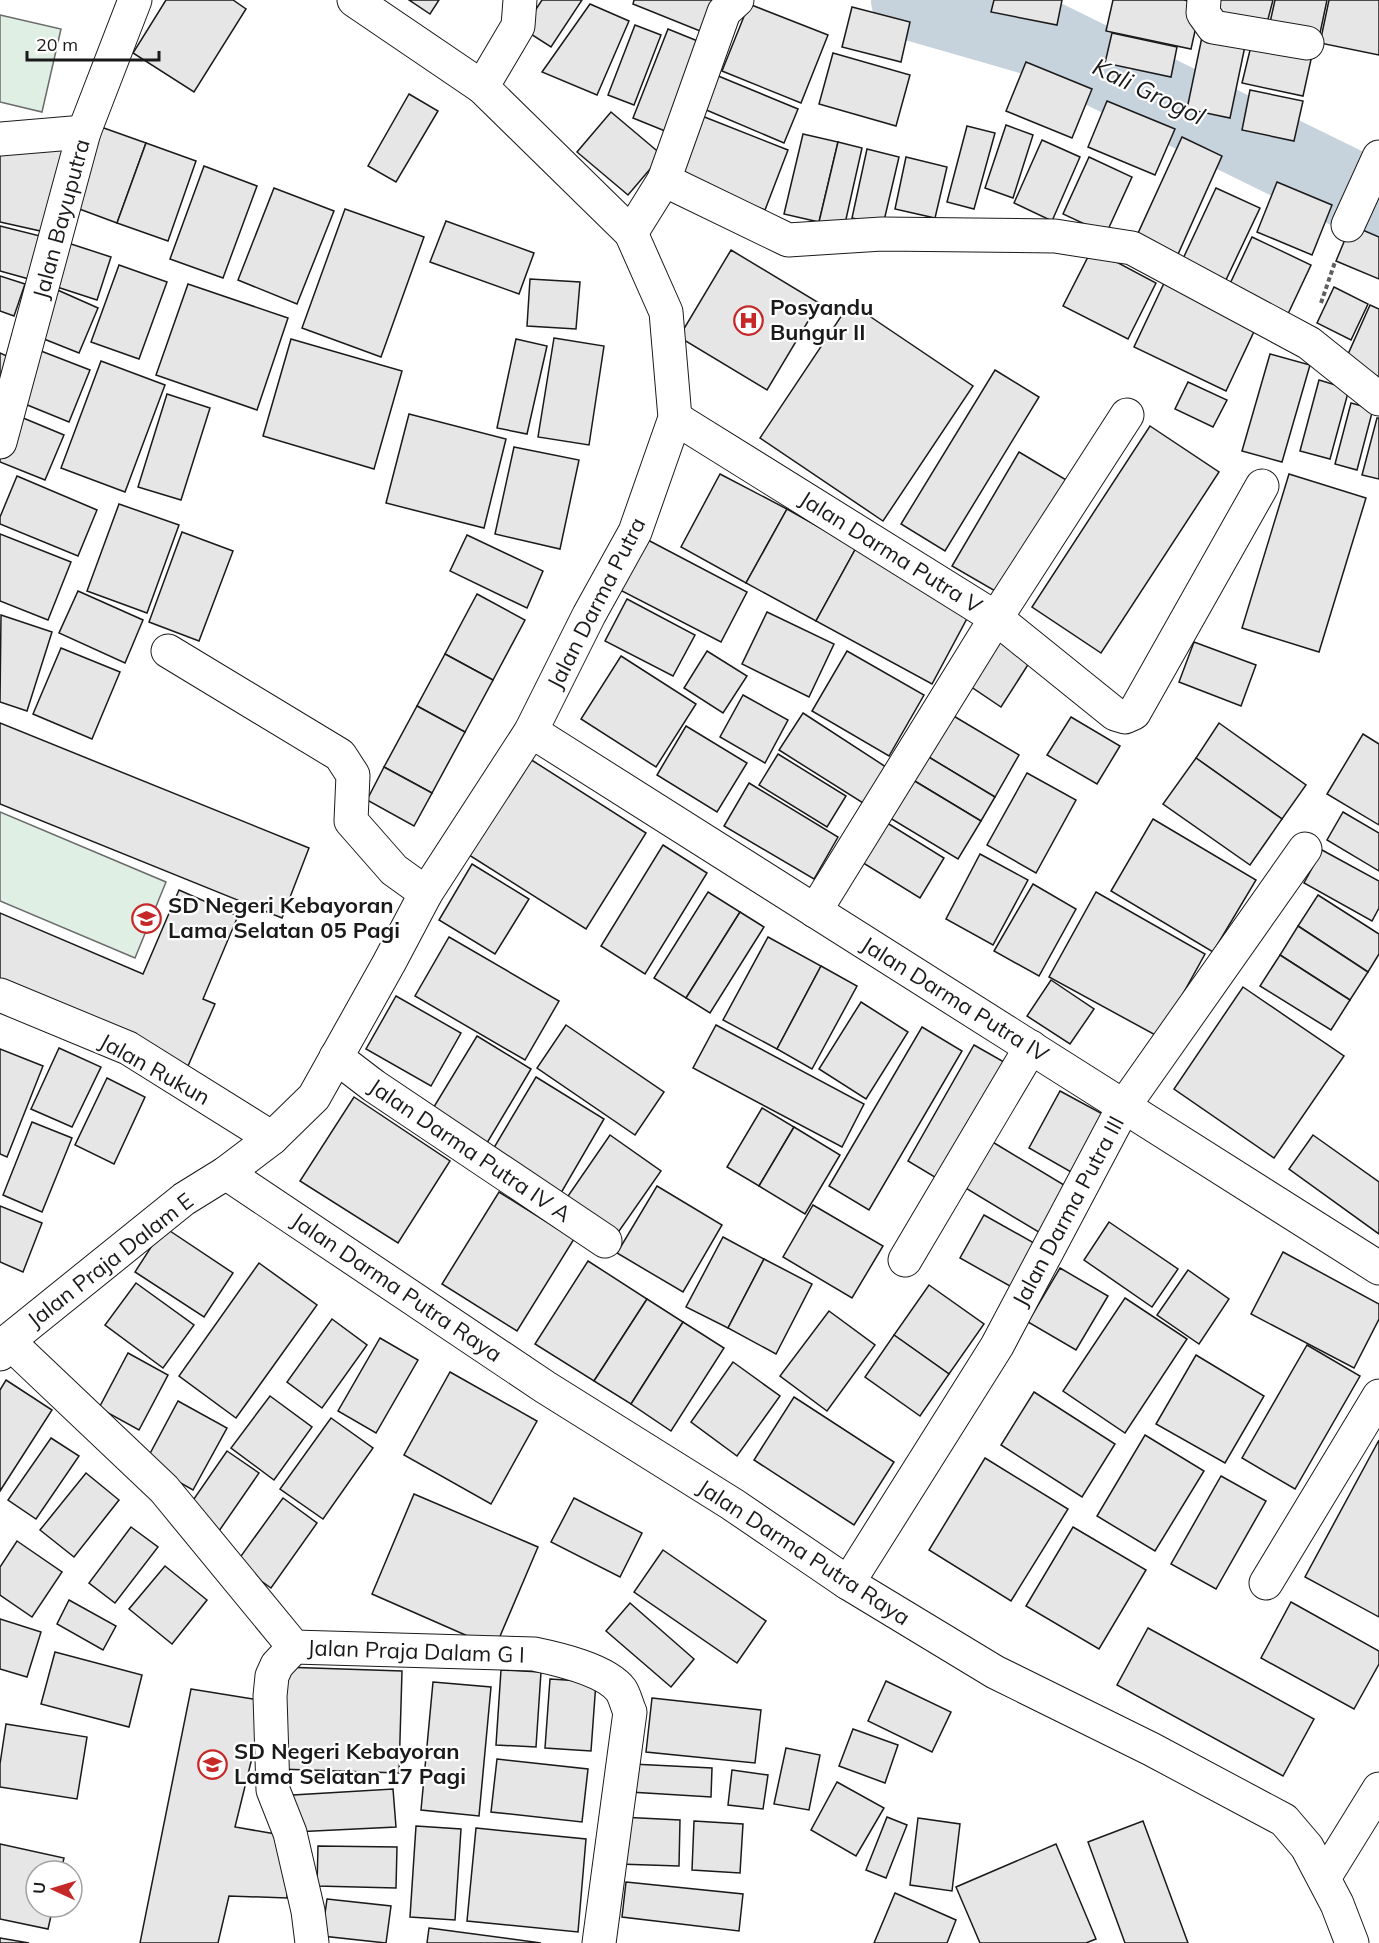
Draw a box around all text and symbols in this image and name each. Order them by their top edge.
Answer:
scale bar [27,24,159,62]
text: 20 m [36,33,78,56]
water label: Kali Grogol [1088,51,1210,131]
street label: Jalan Bayuputra [26,136,96,302]
place label: Posyandu Bungur II [770,293,873,346]
hospital icon: Posyandu Bungur II [733,304,765,336]
street label: Jalan Darma Putra V [794,484,988,620]
street label: Jalan Darma Putra [541,512,651,694]
place label: SD Negeri Kebayoran Lama Selatan 05 Pagi [168,891,400,944]
school or university icon: SD Negeri Kebayoran Lama Selatan 05 Pagi [131,902,163,934]
street label: Jalan Darma Putra IV [856,930,1054,1068]
street label: Jalan Rukun [95,1027,215,1111]
street label: Jalan Darma Putra IV A [364,1072,576,1228]
street label: Jalan Darma Putra III [1006,1111,1130,1311]
street label: Jalan Praja Dalam E [21,1186,199,1334]
street label: Jalan Darma Putra Raya [286,1206,508,1368]
street label: Jalan Darma Putra Raya [692,1473,916,1631]
street label: Jalan Praja Dalam G I [307,1633,525,1669]
place label: SD Negeri Kebayoran Lama Selatan 17 Pagi [234,1737,466,1790]
school or university icon: SD Negeri Kebayoran Lama Selatan 17 Pagi [197,1748,229,1780]
north arrow [24,1859,84,1919]
text: U [29,1881,49,1895]

